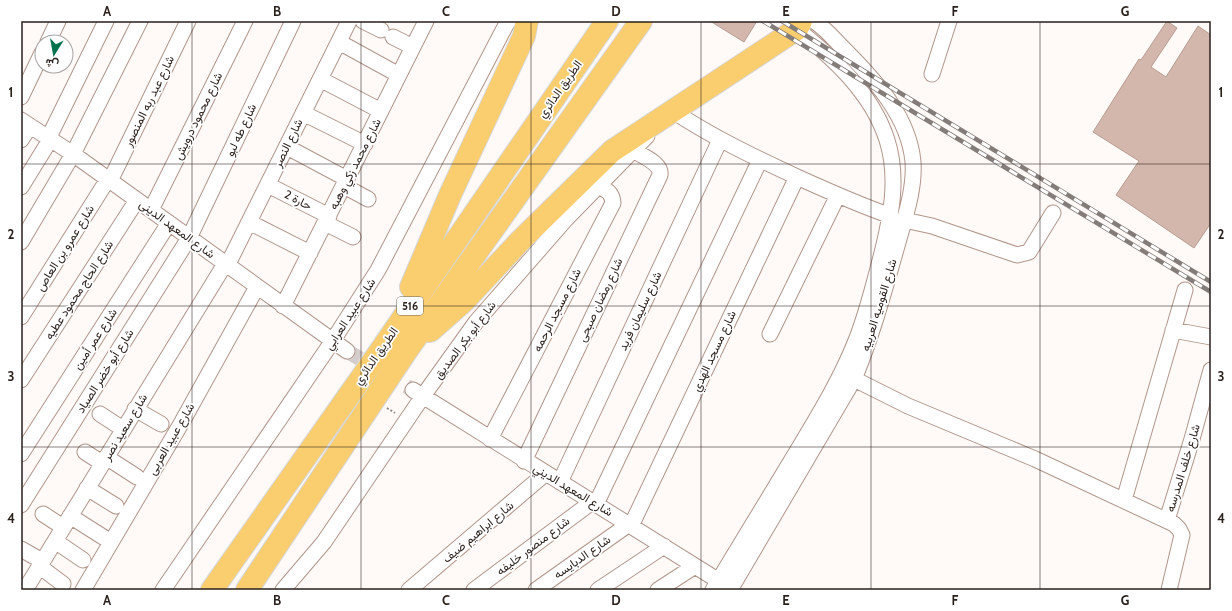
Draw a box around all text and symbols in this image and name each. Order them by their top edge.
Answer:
text: A [103,3,112,19]
text: B [273,3,281,19]
text: C [442,3,450,19]
text: D [611,3,621,19]
text: E [782,3,790,19]
text: F [952,3,959,19]
text: G [1121,3,1130,19]
north arrow [34,34,74,74]
street label: شارع عبد ربه المنصور [120,53,179,151]
text: ش [44,56,60,72]
street label: الطريق الدائري [534,57,587,122]
street label: شارع محمود درويش [170,69,227,163]
text: 1 [9,84,13,100]
text: 1 [1219,84,1223,100]
street label: شارع طه لبو [222,101,261,159]
street label: شارع النصر [269,116,308,171]
street label: شارع محمد زكي وهبه [325,116,387,213]
street label: حارة 2 [281,186,315,214]
street label: شارع المعهد الدينى [135,196,218,263]
street label: شارع عمرو بن العاص [32,202,99,295]
text: 2 [8,226,15,242]
text: 2 [1218,226,1225,242]
street label: شارع الحاج محمود عطيه [41,237,118,343]
street label: شارع رمضان صبحى [574,255,627,345]
street label: شارع القوميه العربيه [857,257,902,353]
street label: شارع مسجد الرحمه [529,266,586,355]
street label: شارع سليمان فريد [615,269,666,354]
street label: شارع عبيد العرابي [321,275,381,354]
road number: 516 [397,297,423,315]
street label: شارع أبو بكر الصديق [430,298,501,383]
street label: شارع عمر أمين [69,305,122,373]
street label: شارع مسجد الهدي [688,308,742,395]
street label: الطريق الدائري [350,324,403,389]
street label: شارع أبو خضر الصياد [73,326,138,417]
text: 3 [7,368,15,384]
text: 3 [1217,368,1225,384]
street label: شارع سعيد نصر [98,391,152,465]
street label: شارع عبيد العربى [144,400,199,478]
street label: شارع خلف المدرسه [1162,422,1205,514]
street label: شارع المعهد الديني [529,460,616,522]
street label: شارع ابراهيم ضيف [439,497,518,567]
text: 4 [7,510,15,526]
text: 4 [1217,510,1225,526]
street label: شارع منصور خليفه [493,513,574,580]
street label: شارع الدبايسه [550,531,614,583]
text: A [103,592,112,608]
text: B [273,592,281,608]
text: C [442,592,450,608]
text: D [611,592,621,608]
text: E [782,592,790,608]
text: F [952,592,959,608]
text: G [1121,592,1130,608]

